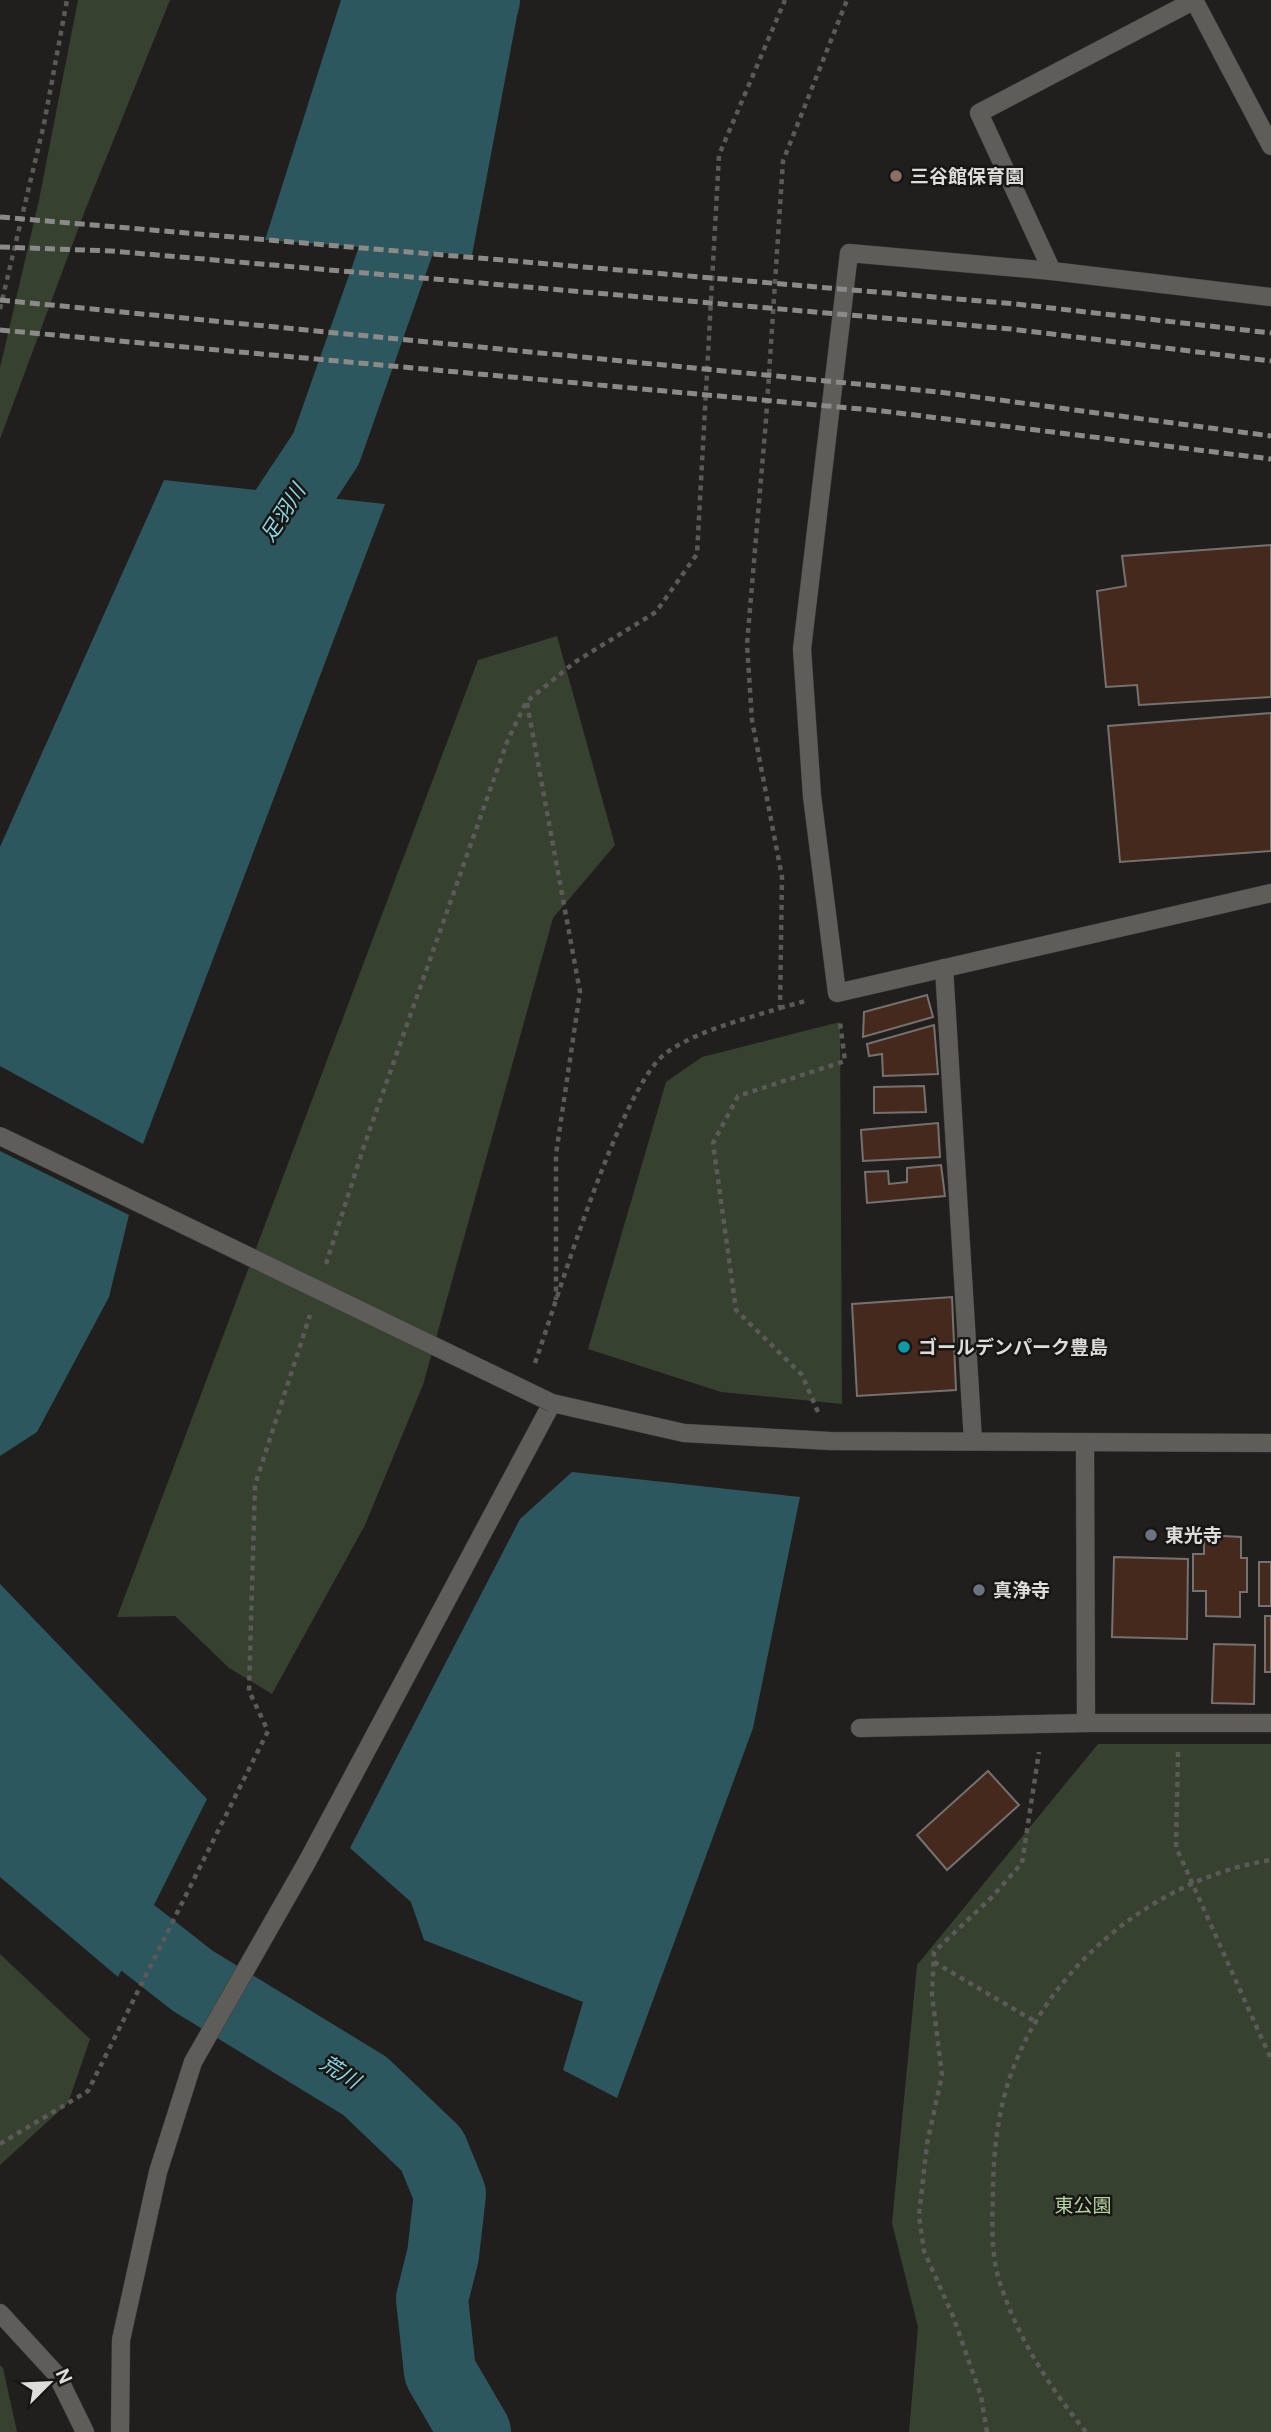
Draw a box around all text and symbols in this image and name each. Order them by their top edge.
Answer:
place label: 三谷館保育園 [910,164,1024,189]
marker: 三谷館保育園 [888,168,904,184]
water label: 足羽川 [254,477,313,547]
place label: ゴールデンパーク豊島 [918,1335,1108,1360]
marker: ゴールデンパーク豊島 [896,1339,912,1355]
place label: 東光寺 [1165,1523,1222,1548]
marker: 東光寺 [1143,1527,1159,1543]
place label: 真浄寺 [993,1578,1050,1603]
marker: 真浄寺 [971,1582,987,1598]
water label: 荒川 [315,2049,367,2096]
park label: 東公園 [1054,2193,1112,2218]
north arrow [14,2348,84,2418]
text: N [50,2365,78,2388]

